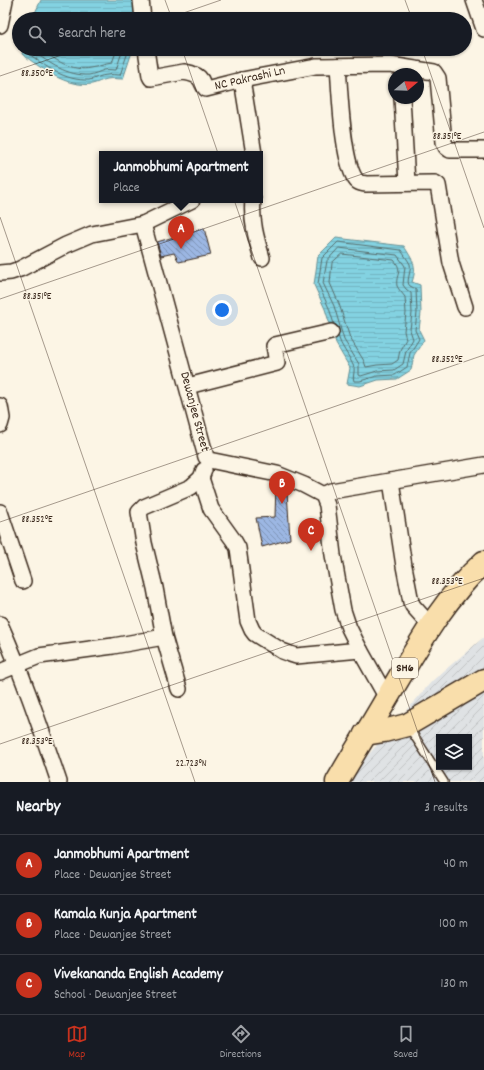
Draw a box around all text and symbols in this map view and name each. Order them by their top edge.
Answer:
search box [12,12,472,56]
icon: search [26,23,48,45]
text: Search here [58,23,126,45]
street label: NC Pakrashi Ln [213,62,287,96]
text: 88.350°E [21,67,53,81]
north arrow [388,68,424,104]
text: 88.351°E [433,130,462,144]
popup [99,151,263,203]
text: Janmobhumi Apartment [113,157,249,179]
text: Place [113,179,139,198]
pin: A [168,216,194,249]
text: 88.351°E [23,290,52,304]
your location [212,300,232,320]
text: 88.352°E [432,353,463,367]
street label: Dewanjee Street [174,370,214,454]
pin: B [269,471,295,504]
text: 88.352°E [22,513,53,527]
pin: C [298,518,324,551]
text: 88.353°E [432,575,463,589]
road number: SH6 [392,658,418,678]
map controls [436,734,472,770]
button: layers [436,734,472,770]
text: 88.353°E [22,735,53,749]
text: 22.723°N [175,757,207,771]
text: Nearby [16,796,60,820]
text: 3 results [424,799,468,818]
text: Janmobhumi Apartment [54,844,189,866]
text: A [25,855,33,874]
text: 40 m [444,855,468,874]
text: Place · Dewanjee Street [54,866,171,885]
text: Kamala Kunja Apartment [54,904,197,926]
text: B [26,915,32,934]
text: 100 m [439,915,468,934]
text: Place · Dewanjee Street [54,926,171,945]
text: Vivekananda English Academy [54,964,223,986]
text: C [26,975,32,994]
text: 130 m [440,975,468,994]
text: School · Dewanjee Street [54,986,177,1005]
tab: Map [66,1023,88,1063]
tab: Directions [220,1023,262,1063]
tab: Saved [393,1023,418,1063]

